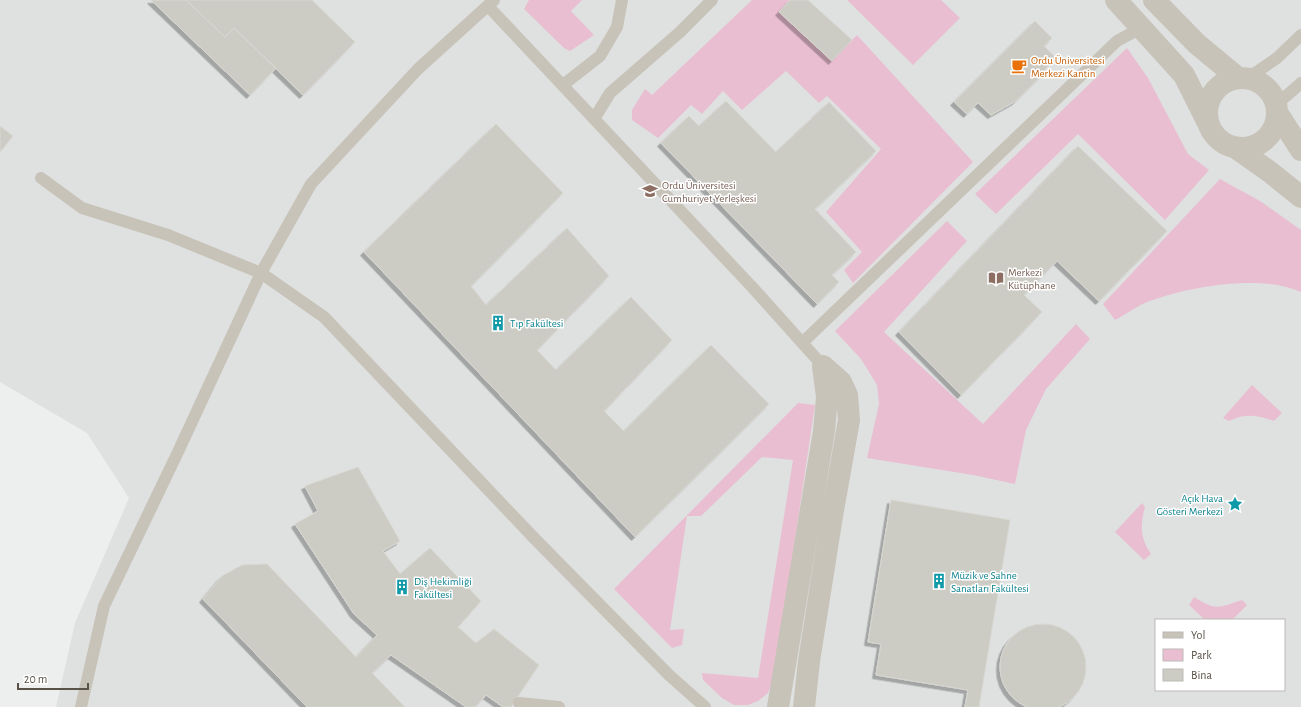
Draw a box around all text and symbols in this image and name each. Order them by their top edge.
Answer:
place label: Ordu Üniversitesi Merkezi Kantin [1031,55,1105,79]
cafe icon: Ordu Üniversitesi Merkezi Kantin [1010,57,1028,75]
place label: Ordu Üniversitesi Cumhuriyet Yerleşkesi [662,180,756,204]
school or university icon: Ordu Üniversitesi Cumhuriyet Yerleşkesi [641,182,659,200]
place label: Merkezi Kütüphane [1008,267,1056,291]
library icon: Merkezi Kütüphane [987,269,1005,287]
building icon: Tıp Fakültesi [489,314,507,332]
place label: Tıp Fakültesi [510,318,564,329]
place label: Açık Hava Gösteri Merkezi [1156,493,1223,517]
place icon: Açık Hava Gösteri Merkezi [1226,495,1244,513]
place label: Müzik ve Sahne Sanatları Fakültesi [951,570,1029,594]
building icon: Müzik ve Sahne Sanatları Fakültesi [930,572,948,590]
place label: Diş Hekimliği Fakültesi [414,576,472,600]
building icon: Diş Hekimliği Fakültesi [393,578,411,596]
legend [1155,619,1285,691]
text: Yol [1191,629,1205,641]
text: Park [1191,649,1212,661]
scale bar [18,665,88,691]
text: Bina [1191,669,1213,681]
text: 20 m [24,673,47,685]

